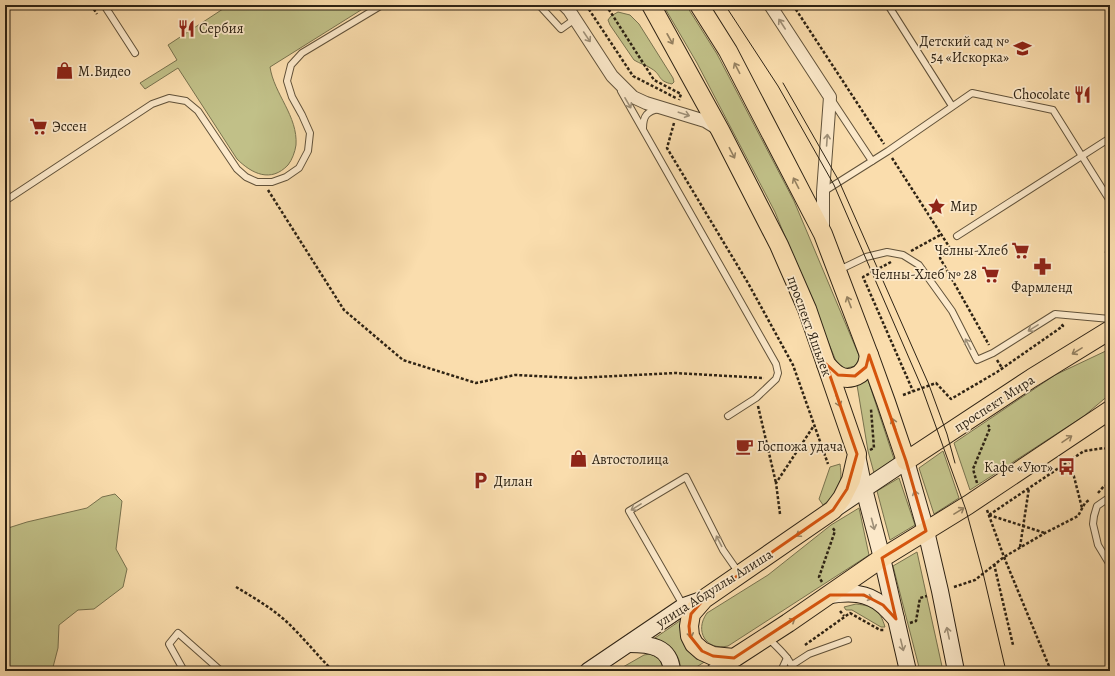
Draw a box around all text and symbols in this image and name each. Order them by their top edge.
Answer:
restaurant icon: Сербия [176,18,196,38]
place label: Сербия [199,19,244,38]
one-way arrow [778,19,786,30]
one-way arrow [583,31,591,43]
place label: Детский сад № 54 «Искорка» [920,32,1009,67]
one-way arrow [666,33,674,45]
school or university icon: Детский сад № 54 «Искорка» [1012,39,1032,59]
shop icon: М.Видео [55,61,75,81]
place label: М.Видео [78,62,131,81]
one-way arrow [732,62,740,74]
restaurant icon: Chocolate [1073,84,1093,104]
place label: Chocolate [1013,85,1070,104]
one-way arrow [624,97,632,109]
one-way arrow [677,111,689,119]
supermarket icon: Эссен [29,116,49,136]
place label: Эссен [52,117,87,136]
one-way arrow [823,134,830,147]
one-way arrow [728,147,736,159]
one-way arrow [792,178,799,190]
place icon: Мир [927,196,947,216]
place label: Мир [950,197,977,216]
supermarket icon: Челны-Хлеб [1011,240,1031,260]
place label: Челны-Хлеб [935,241,1008,260]
pharmacy icon: Фармленд [1032,257,1052,277]
supermarket icon: Челны-Хлеб № 28 [980,264,1000,284]
place label: Челны-Хлеб № 28 [871,265,977,284]
street label: проспект Яшьлек [783,273,837,379]
place label: Фармленд [1011,278,1073,297]
one-way arrow [845,296,852,309]
one-way arrow [1028,324,1039,332]
one-way arrow [964,338,972,350]
one-way arrow [1071,347,1083,355]
street label: проспект Мира [950,370,1039,437]
one-way arrow [834,395,842,407]
one-way arrow [889,419,897,431]
one-way arrow [1061,435,1072,443]
cafe icon: Госпожа удача [734,436,754,456]
place label: Госпожа удача [757,437,844,456]
shop icon: Автостолица [569,449,589,469]
place label: Автостолица [591,450,669,469]
bus stop icon: Кафе «Уют» [1056,457,1076,477]
place label: Кафе «Уют» [984,458,1053,477]
parking icon: Дилан [471,471,491,491]
place label: Дилан [494,472,533,491]
one-way arrow [912,490,919,503]
one-way arrow [630,503,642,511]
one-way arrow [953,506,965,514]
one-way arrow [870,517,877,530]
one-way arrow [795,528,806,537]
one-way arrow [714,535,722,547]
street label: улица Абдуллы Алиша [651,544,777,633]
one-way arrow [860,594,873,601]
one-way arrow [784,618,795,626]
one-way arrow [687,626,695,639]
one-way arrow [944,627,952,640]
one-way arrow [899,638,906,651]

